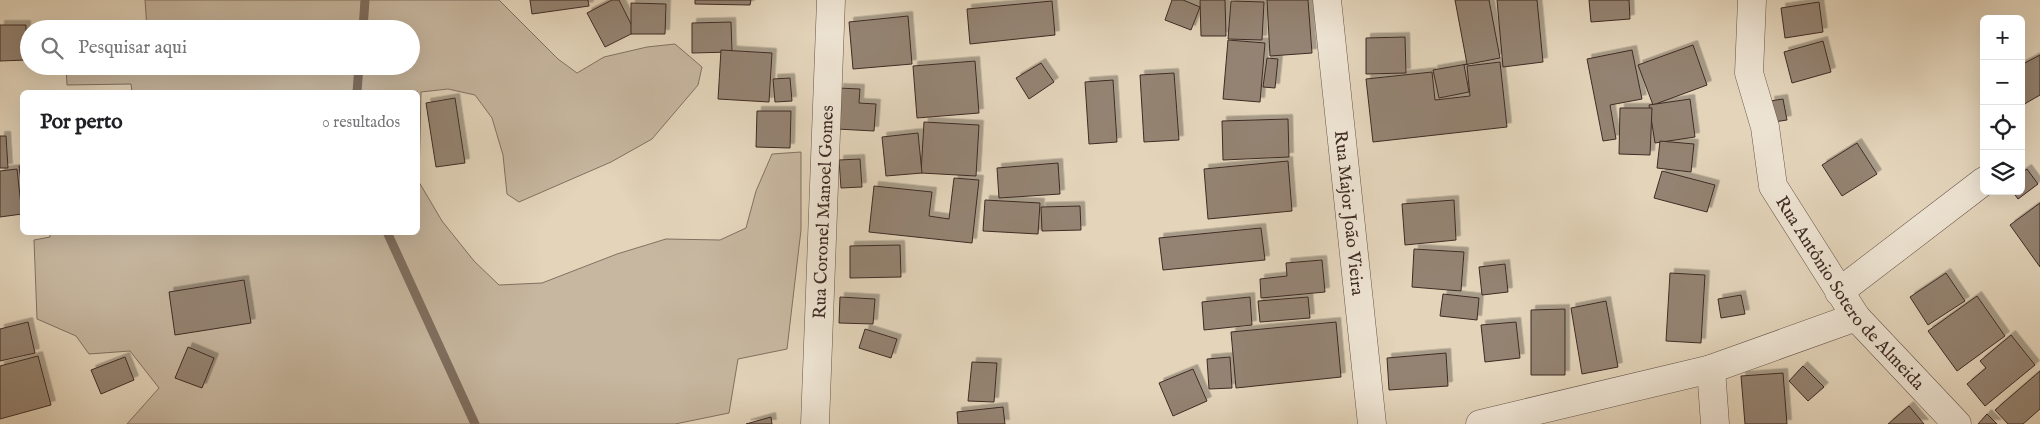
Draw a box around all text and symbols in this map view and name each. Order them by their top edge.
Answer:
map controls [1980,15,2025,195]
button: + [1980,15,2025,60]
search box [20,20,420,75]
icon: search [38,34,66,62]
text: Pesquisar aqui [78,36,187,60]
button: − [1980,60,2025,105]
street label: Rua Coronel Manoel Gomes [809,105,840,319]
button: locate [1980,105,2025,150]
text: Por perto [40,109,122,136]
text: 0 resultados [322,113,400,133]
street label: Rua Major João Vieira [1328,129,1368,297]
button: layers [1980,150,2025,195]
street label: Rua Antônio Sotero de Almeida [1769,192,1929,396]

